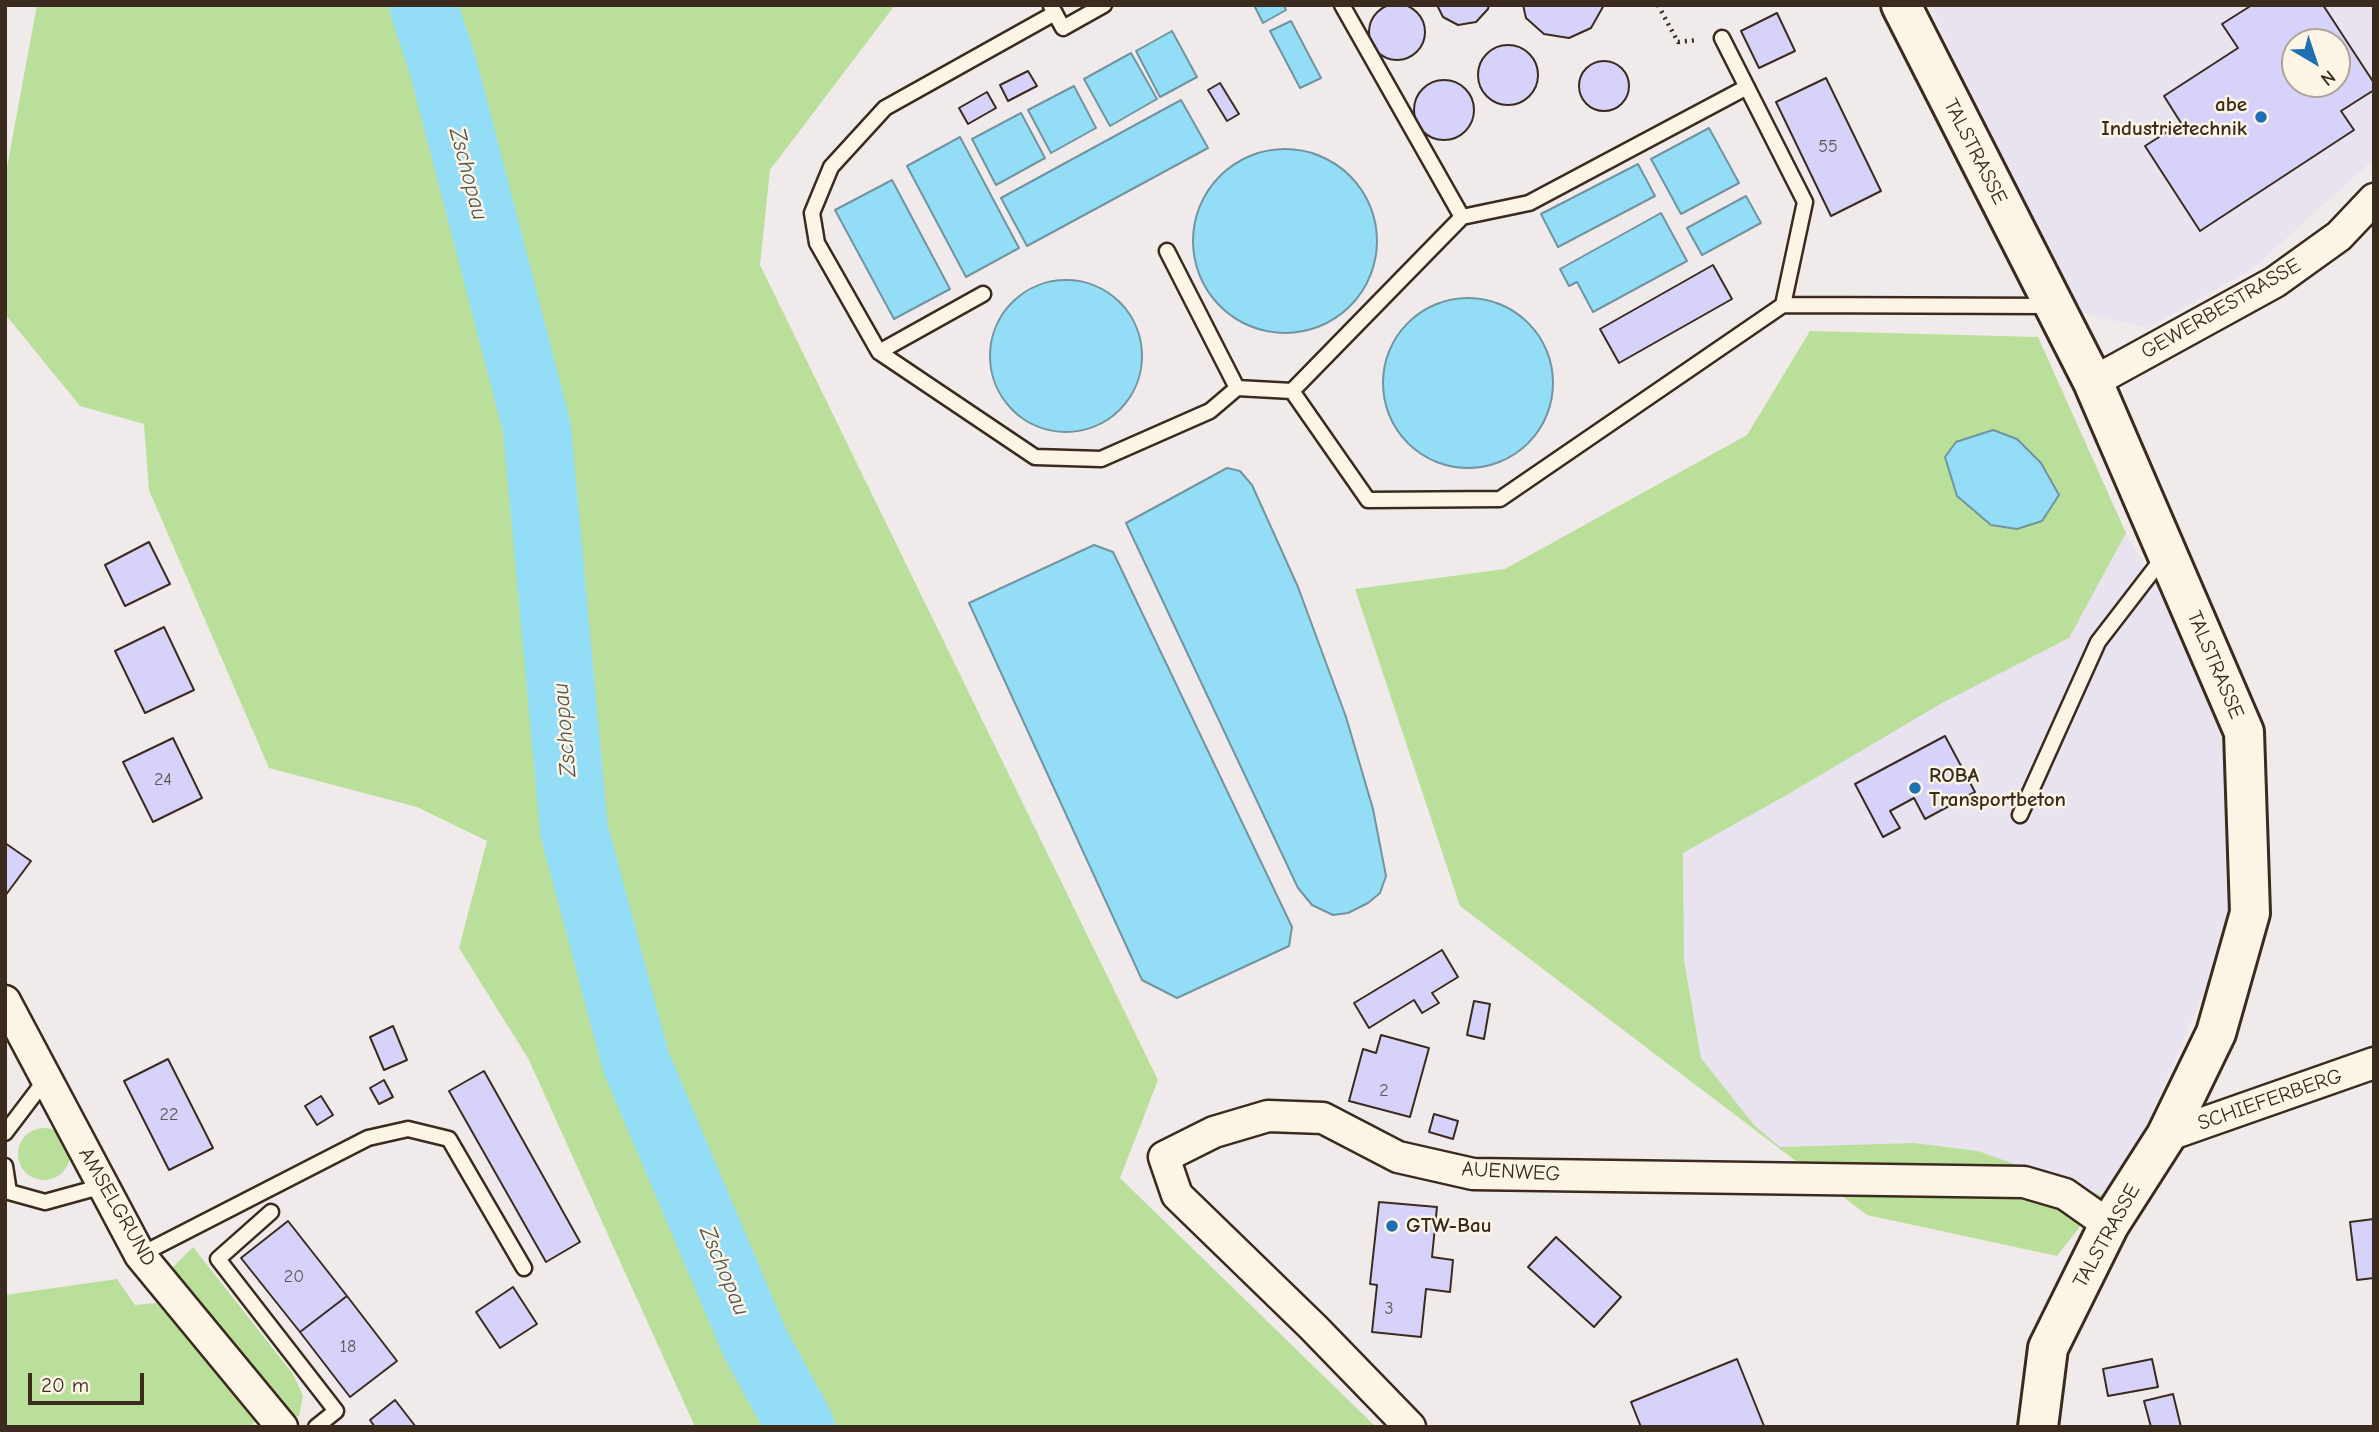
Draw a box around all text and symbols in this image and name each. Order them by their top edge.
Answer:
north arrow [2281,28,2351,98]
text: N [2316,65,2340,90]
place label: abe Industrietechnik [2101,92,2247,142]
street label: TALSTRASSE [1938,95,2012,209]
marker: abe Industrietechnik [2253,109,2269,125]
water label: Zschopau [442,125,494,223]
house number: 55 [1818,136,1838,158]
street label: GEWERBESTRASSE [2137,253,2305,365]
street label: TALSTRASSE [2181,607,2249,723]
water label: Zschopau [547,682,583,778]
place label: ROBA Transportbeton [1929,763,2066,813]
house number: 24 [154,769,172,791]
marker: ROBA Transportbeton [1907,780,1923,796]
street label: SCHIEFERBERG [2194,1063,2346,1137]
house number: 2 [1379,1080,1389,1102]
house number: 22 [160,1104,178,1126]
street label: AMSELGRUND [73,1143,161,1271]
street label: AUENWEG [1461,1157,1561,1187]
street label: TALSTRASSE [2068,1180,2146,1292]
place label: GTW-Bau [1406,1213,1492,1239]
marker: GTW-Bau [1384,1218,1400,1234]
water label: Zschopau [693,1222,755,1320]
house number: 20 [284,1266,304,1288]
house number: 3 [1384,1298,1394,1320]
house number: 18 [340,1336,356,1358]
scale bar [32,1358,147,1402]
text: 20 m [41,1373,89,1397]

